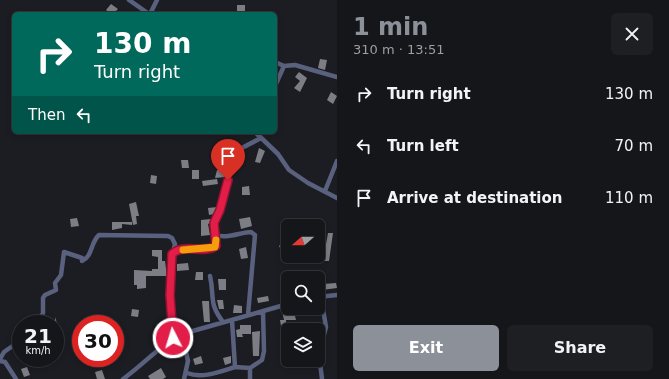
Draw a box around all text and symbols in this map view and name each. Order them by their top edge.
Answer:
text: 1 min [353,13,428,41]
button: close [611,13,653,55]
text: 130 m [94,27,191,60]
icon: right [28,28,80,80]
text: 310 m · 13:51 [353,42,444,57]
text: Turn right [94,61,180,82]
icon: right [353,83,375,105]
text: Turn right [387,85,471,103]
text: 130 m [605,85,653,103]
icon: left [73,104,95,126]
text: Then [28,106,65,124]
icon: left [353,135,375,157]
text: Turn left [387,137,459,155]
text: 70 m [615,137,653,155]
pin [211,139,245,180]
icon: arrive [217,145,239,167]
icon: arrive [353,187,375,209]
text: Arrive at destination [387,189,562,207]
text: 110 m [605,189,653,207]
north arrow [281,219,325,263]
map controls [281,219,325,367]
button: search [281,271,325,315]
speed limit sign: 30 [72,315,124,367]
position arrow [152,317,194,359]
button: layers [281,323,325,367]
text: 21 [24,324,52,348]
button: Exit [353,325,499,371]
button: Share [507,325,653,371]
text: km/h [25,345,51,356]

